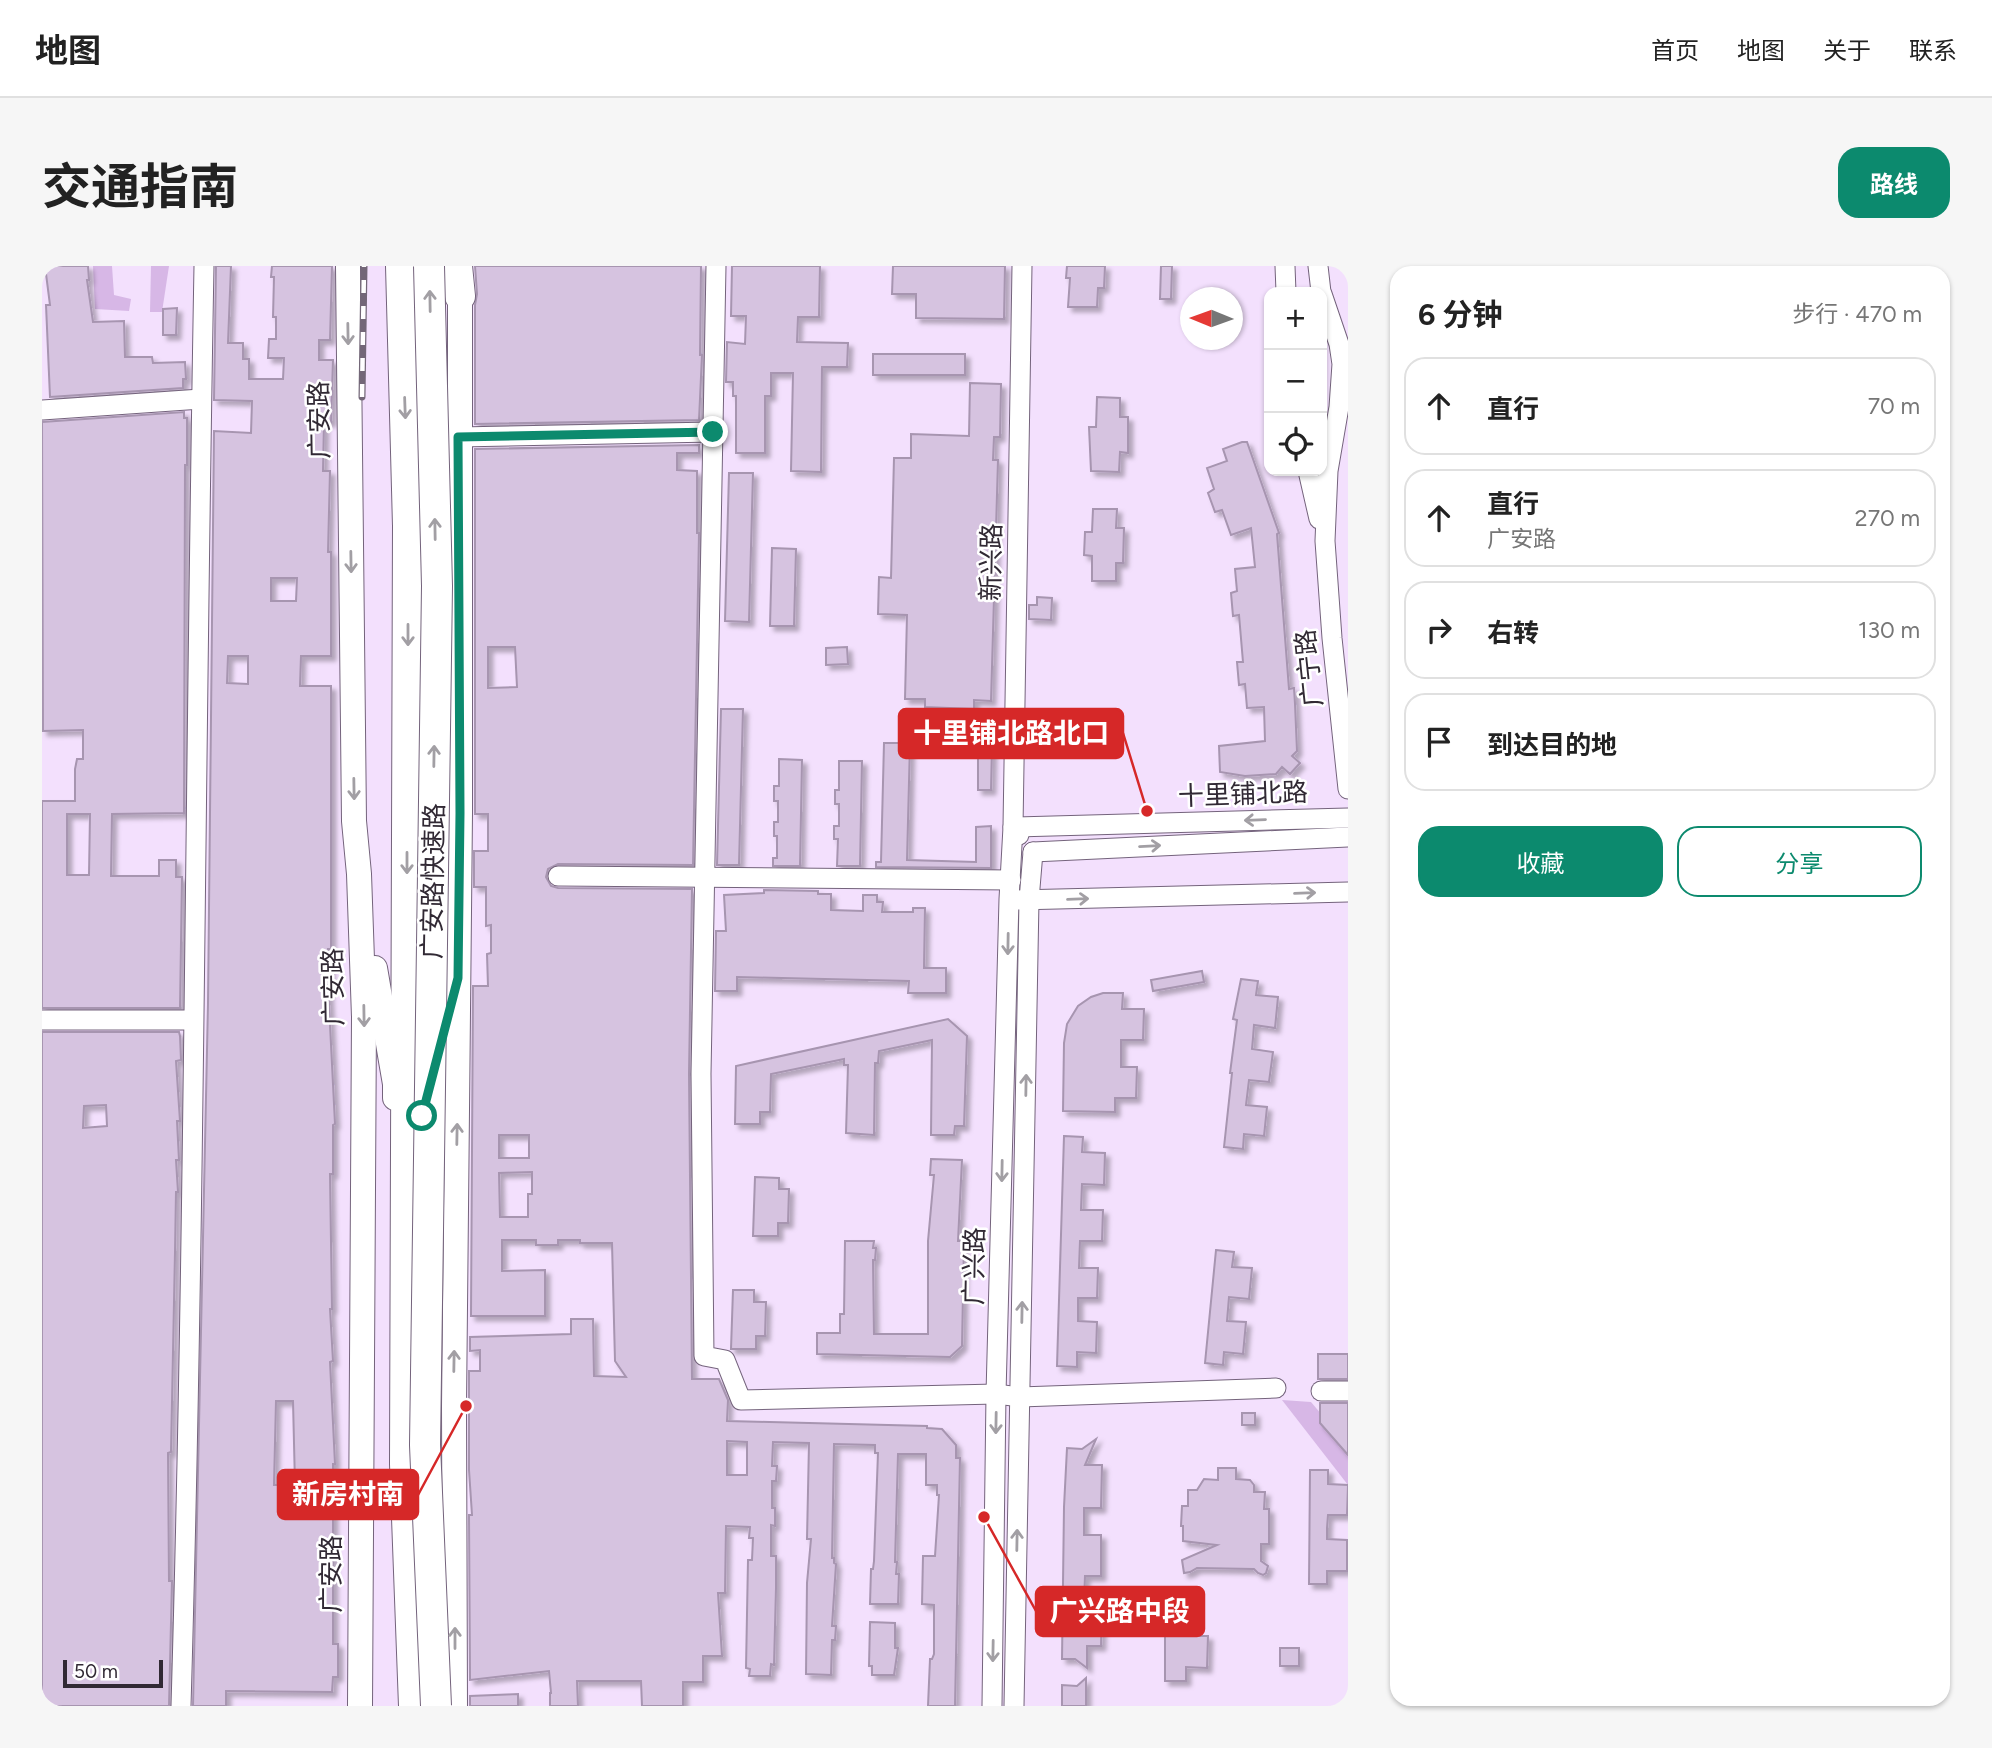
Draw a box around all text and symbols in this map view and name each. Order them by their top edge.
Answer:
text: 地图 [35,31,101,70]
text: 首页 [1651,36,1699,65]
text: 地图 [1737,36,1785,65]
text: 关于 [1823,36,1871,65]
text: 联系 [1909,36,1957,65]
button: 路线 [1838,147,1950,218]
text: 交通指南 [42,157,238,216]
north arrow [1180,287,1243,350]
map controls [1264,287,1327,476]
button: + [1264,287,1327,350]
one-way arrow [423,290,437,313]
text: 6 分钟 [1418,296,1503,333]
text: 步行 · 470 m [1792,300,1922,328]
one-way arrow [341,322,355,345]
button: − [1264,350,1327,413]
street label: 广安路 [302,381,336,459]
icon: ahead [1420,387,1458,425]
text: 70 m [1868,392,1920,420]
text: 直行 [1487,393,1539,425]
one-way arrow [398,396,412,419]
button: locate [1264,413,1327,476]
route end [697,416,728,447]
text: 直行 [1487,488,1539,520]
icon: ahead [1420,499,1458,537]
text: 270 m [1855,504,1920,532]
one-way arrow [429,517,442,540]
street label: 新兴路 [974,523,1008,601]
text: 广安路 [1487,525,1556,553]
one-way arrow [344,550,358,573]
icon: right [1420,611,1458,649]
text: 130 m [1858,616,1920,644]
text: 右转 [1487,617,1539,649]
one-way arrow [401,623,415,646]
street label: 广宁路 [1289,628,1329,708]
callout: 十里铺北路北口 [899,709,1123,758]
text: 十里铺北路北口 [913,716,1109,750]
icon: arrive [1420,723,1458,761]
text: 到达目的地 [1487,729,1617,761]
one-way arrow [428,745,441,768]
street label: 十里铺北路 [1177,776,1309,812]
one-way arrow [347,777,360,800]
street label: 广安路快速路 [416,803,450,959]
one-way arrow [1244,813,1267,827]
button: 收藏 [1418,826,1663,897]
button: 分享 [1677,826,1922,897]
one-way arrow [1138,840,1161,853]
one-way arrow [400,851,414,874]
one-way arrow [1293,886,1316,899]
one-way arrow [1066,892,1089,906]
one-way arrow [1002,932,1015,955]
street label: 广安路 [316,948,350,1026]
one-way arrow [357,1005,370,1028]
one-way arrow [1019,1074,1033,1097]
route start [406,1100,437,1131]
one-way arrow [450,1123,463,1146]
one-way arrow [996,1159,1009,1182]
street label: 广兴路 [957,1227,991,1305]
one-way arrow [1015,1301,1028,1324]
one-way arrow [447,1350,461,1373]
one-way arrow [989,1411,1003,1434]
callout: 新房村南 [278,1470,418,1519]
text: 新房村南 [292,1477,404,1511]
one-way arrow [1010,1529,1024,1552]
street label: 广安路 [315,1535,347,1613]
callout: 广兴路中段 [1036,1587,1204,1636]
text: 广兴路中段 [1050,1594,1190,1628]
one-way arrow [448,1627,462,1650]
one-way arrow [986,1639,1000,1662]
scale bar [63,1657,163,1689]
text: 50 m [74,1660,118,1683]

